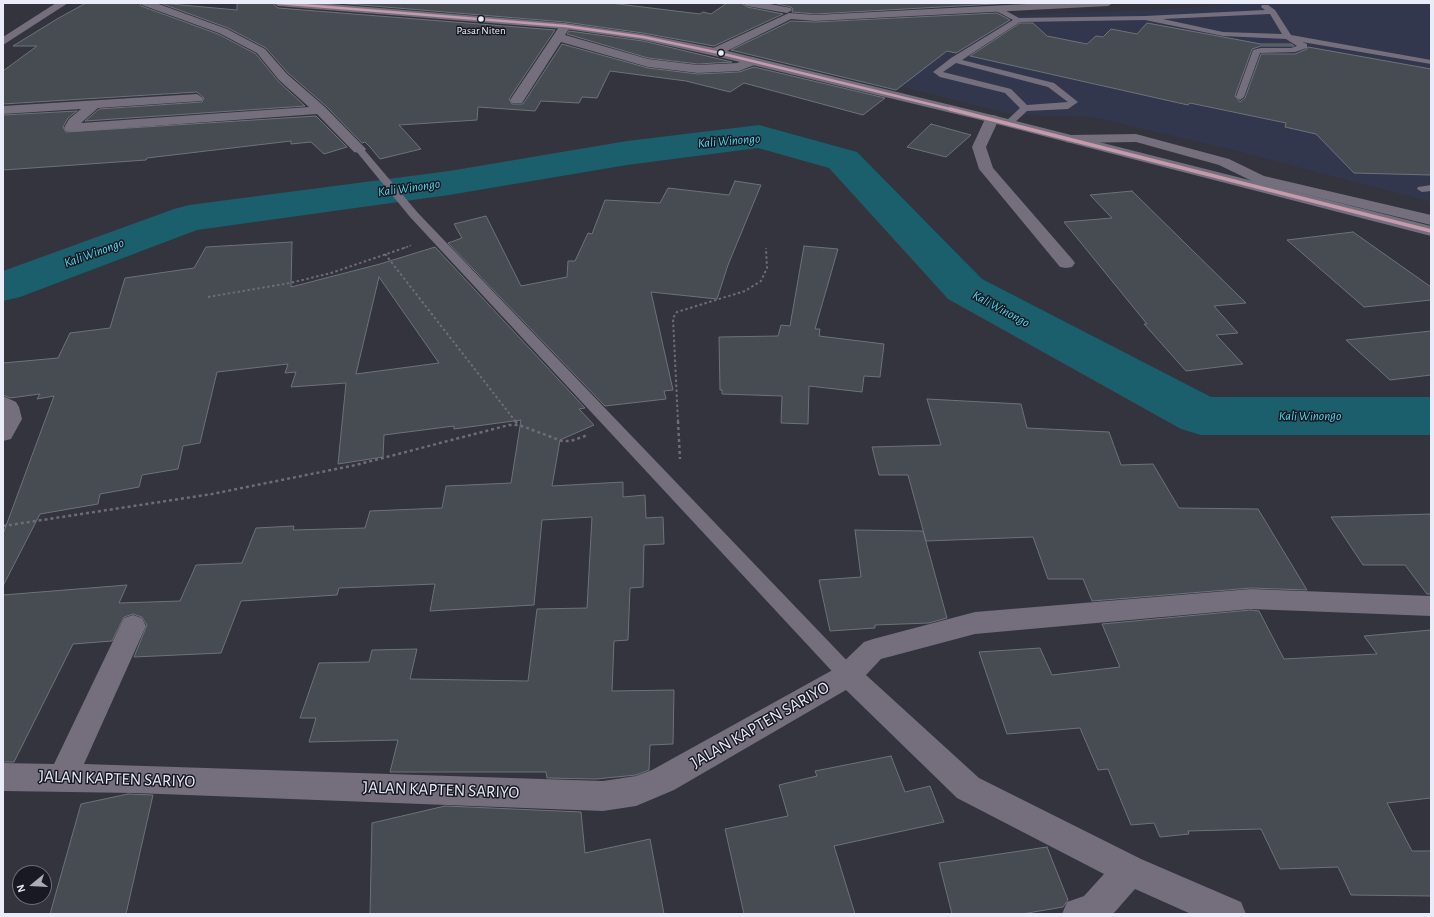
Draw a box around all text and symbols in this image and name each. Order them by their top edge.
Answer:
marker: Pasar Niten [476,14,486,24]
place label: Pasar Niten [456,24,506,38]
unlabelled marker [716,48,726,58]
water label: Kali Winongo [697,131,761,151]
water label: Kali Winongo [377,176,441,200]
water label: Kali Winongo [62,235,126,271]
water label: Kali Winongo [970,287,1032,331]
water label: Kali Winongo [1279,408,1341,424]
street label: JALAN KAPTEN SARIYO [687,677,833,773]
street label: JALAN KAPTEN SARIYO [39,766,195,792]
street label: JALAN KAPTEN SARIYO [363,777,519,803]
north arrow [12,865,52,905]
text: N [15,883,27,894]

